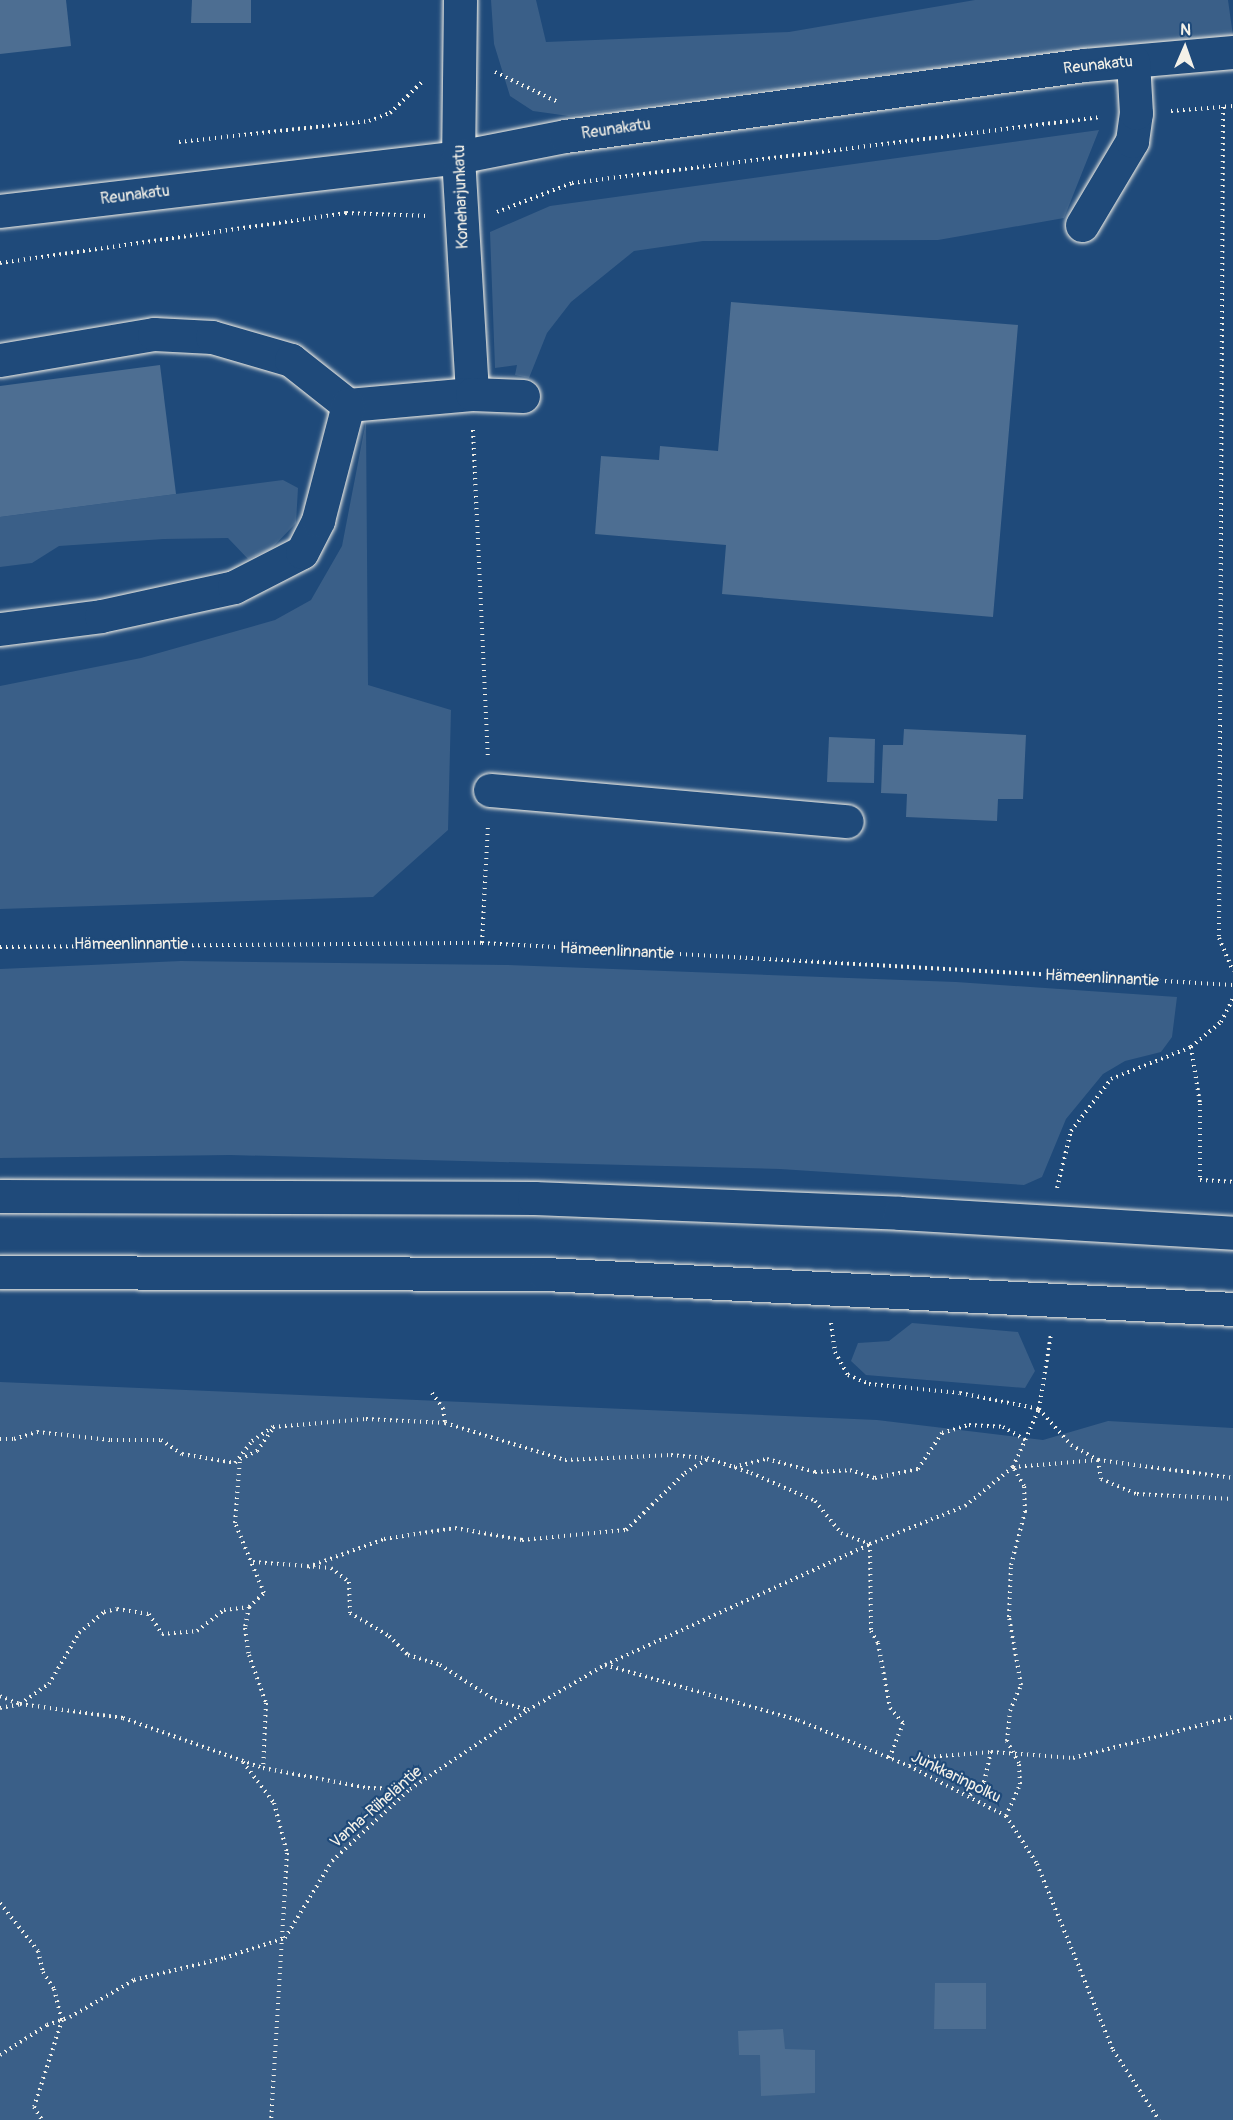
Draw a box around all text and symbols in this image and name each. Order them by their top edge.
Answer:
north arrow [1155,18,1215,78]
text: N [1180,20,1191,40]
street label: Reunakatu [1062,52,1134,78]
street label: Reunakatu [580,115,652,143]
street label: Koneharjunkatu [450,145,472,249]
street label: Reunakatu [99,181,171,209]
street label: Hämeenlinnantie [74,934,188,954]
street label: Hämeenlinnantie [560,938,674,964]
street label: Hämeenlinnantie [1045,965,1159,991]
street label: Junkkarinpolku [908,1747,1004,1807]
street label: Vanha-Riiheläntie [326,1762,426,1852]

